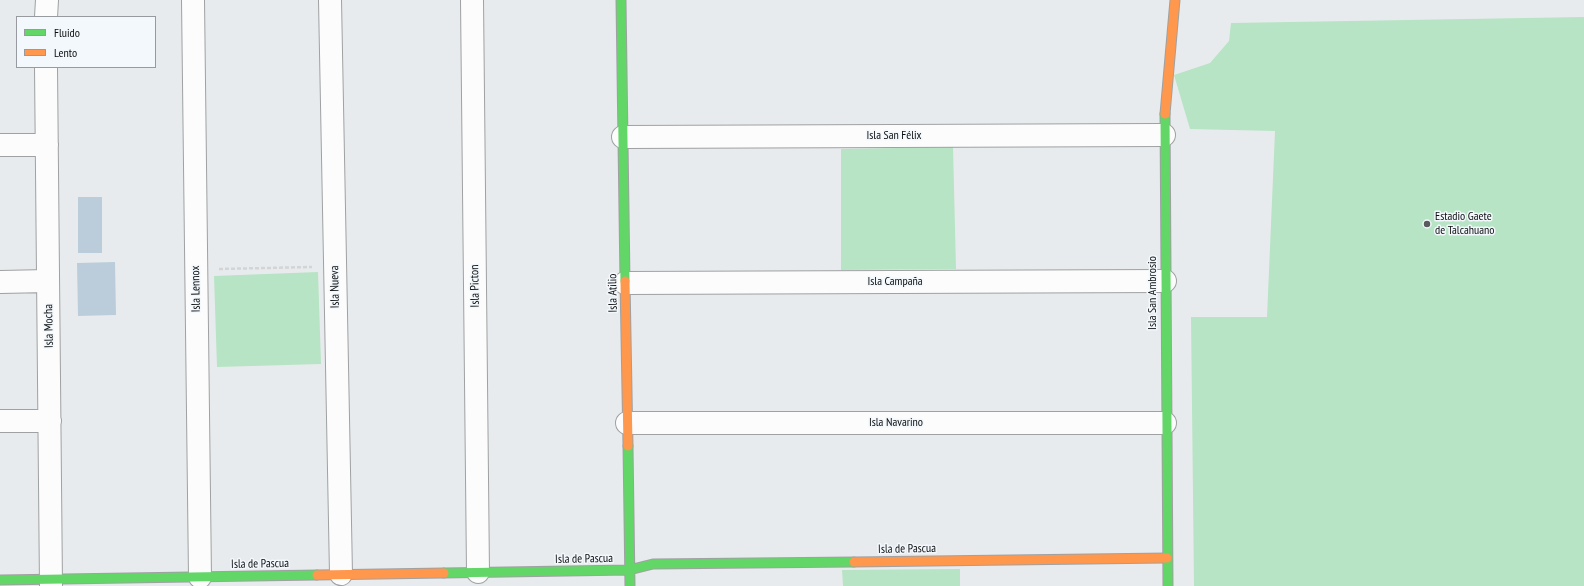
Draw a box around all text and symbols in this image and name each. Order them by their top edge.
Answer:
legend [16,16,156,68]
text: Fluido [54,25,80,40]
text: Lento [54,45,77,60]
street label: Isla San Félix [867,129,921,143]
place label: Estadio Gaete de Talcahuano [1435,210,1494,238]
marker: Estadio Gaete de Talcahuano [1422,219,1432,229]
street label: Isla San Ambrosio [1146,256,1160,330]
street label: Isla Picton [467,264,483,308]
street label: Isla Lennox [188,265,204,313]
street label: Isla Nueva [327,265,343,309]
street label: Isla Atilio [605,273,621,313]
street label: Isla Campaña [867,275,923,289]
street label: Isla Mocha [41,304,57,348]
street label: Isla Navarino [869,416,923,430]
street label: Isla de Pascua [878,541,936,557]
street label: Isla de Pascua [555,551,613,567]
street label: Isla de Pascua [231,556,289,572]

